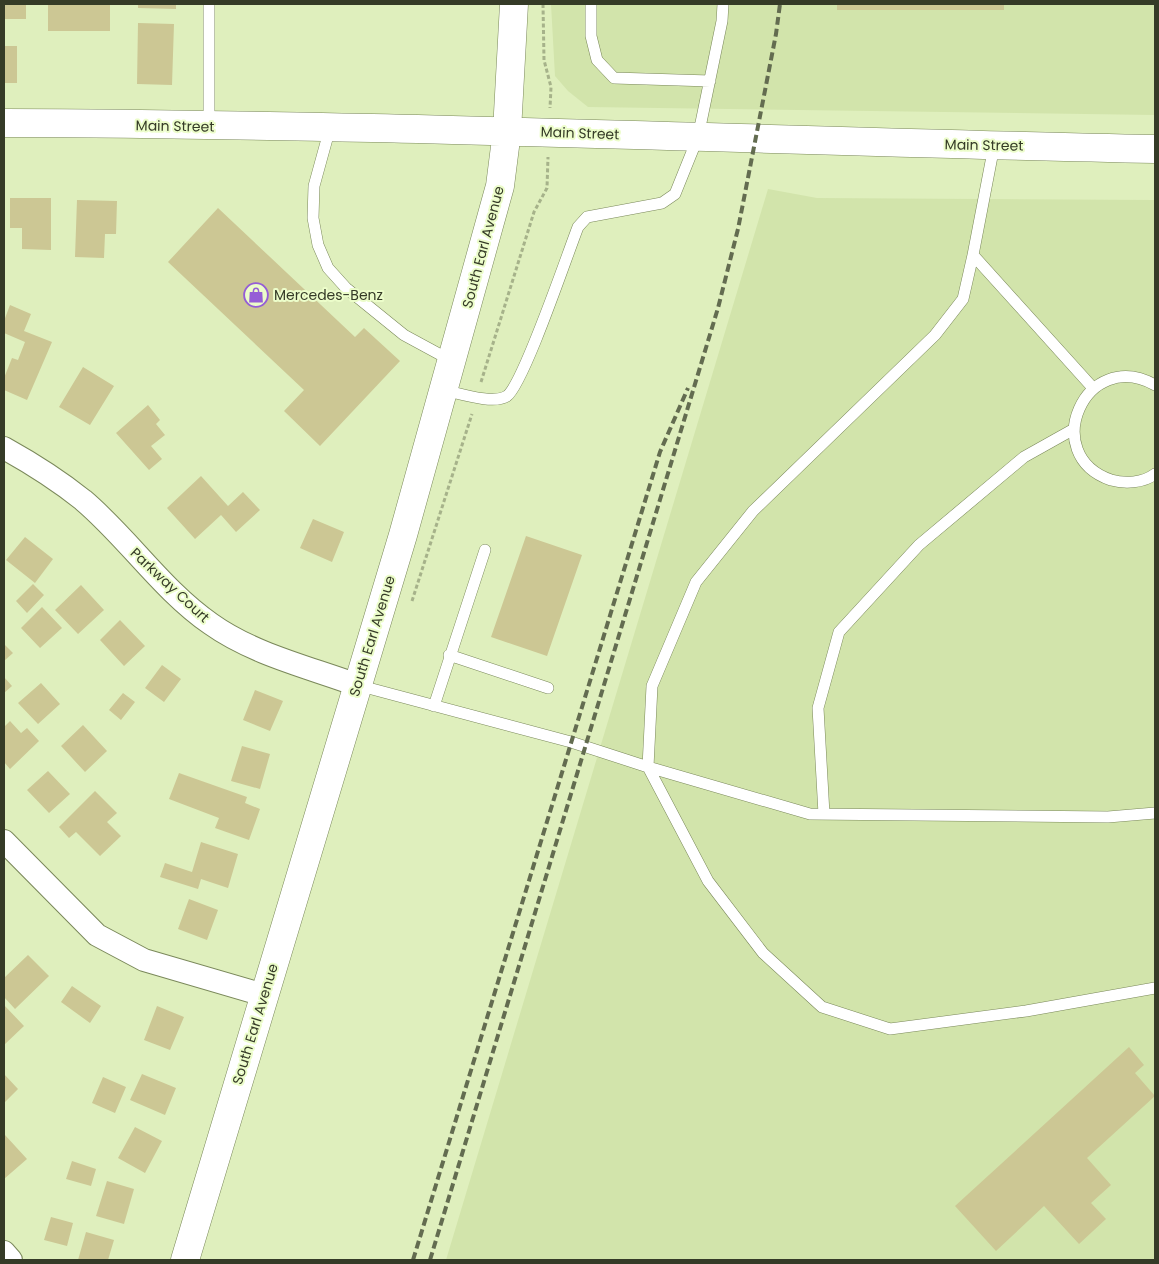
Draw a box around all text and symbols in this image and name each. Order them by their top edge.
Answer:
street label: Main Street [136,115,214,137]
street label: Main Street [540,122,620,144]
street label: Main Street [945,134,1023,156]
street label: South Earl Avenue [457,183,509,310]
shop icon: Mercedes-Benz [243,282,269,308]
place label: Mercedes-Benz [274,285,383,305]
street label: Parkway Court [126,543,214,627]
street label: South Earl Avenue [344,573,400,699]
street label: South Earl Avenue [227,961,283,1087]

